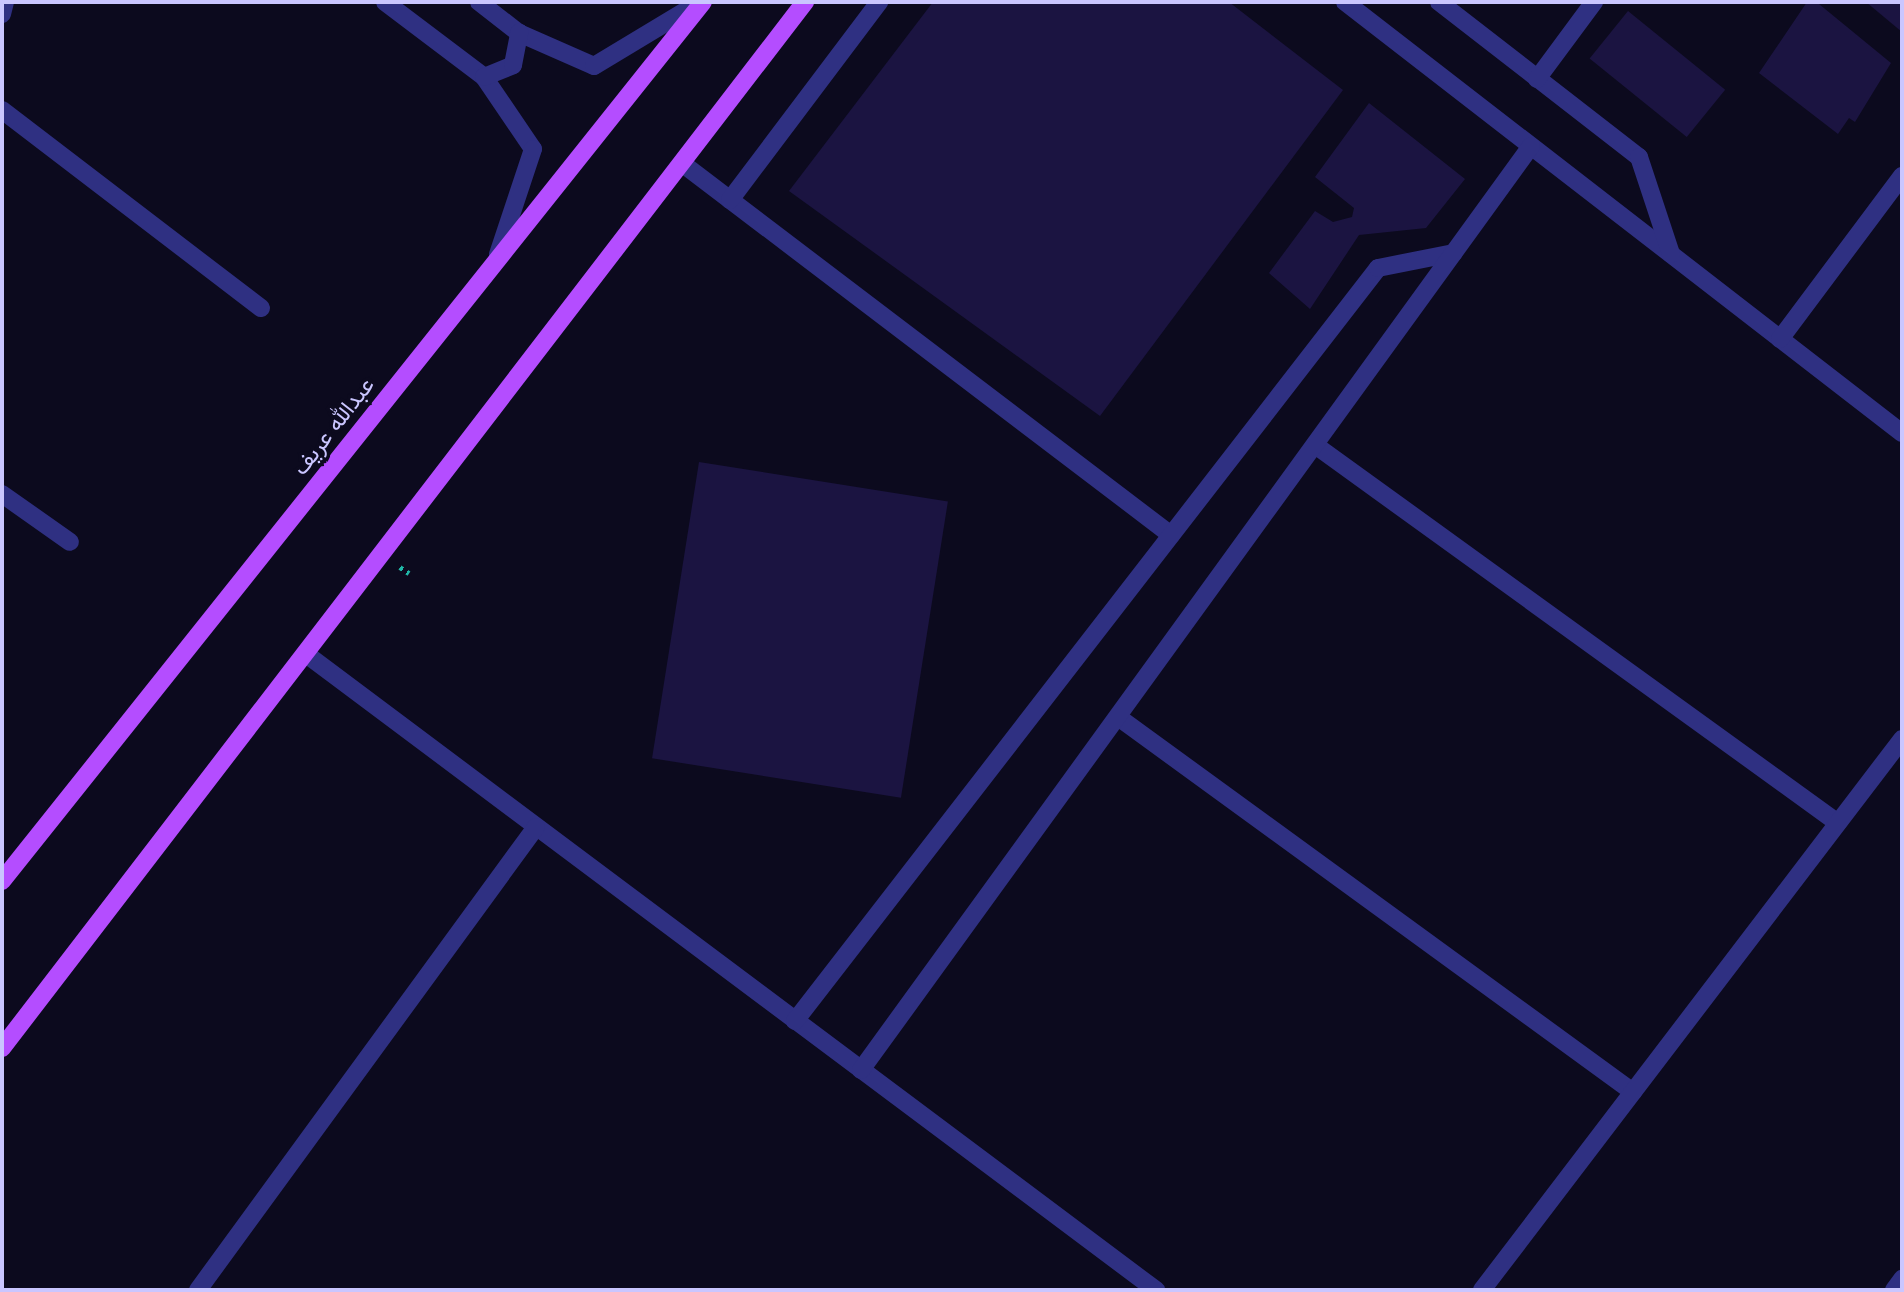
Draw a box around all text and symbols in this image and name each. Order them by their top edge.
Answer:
street label: عبدالله عريف [286,372,380,480]

